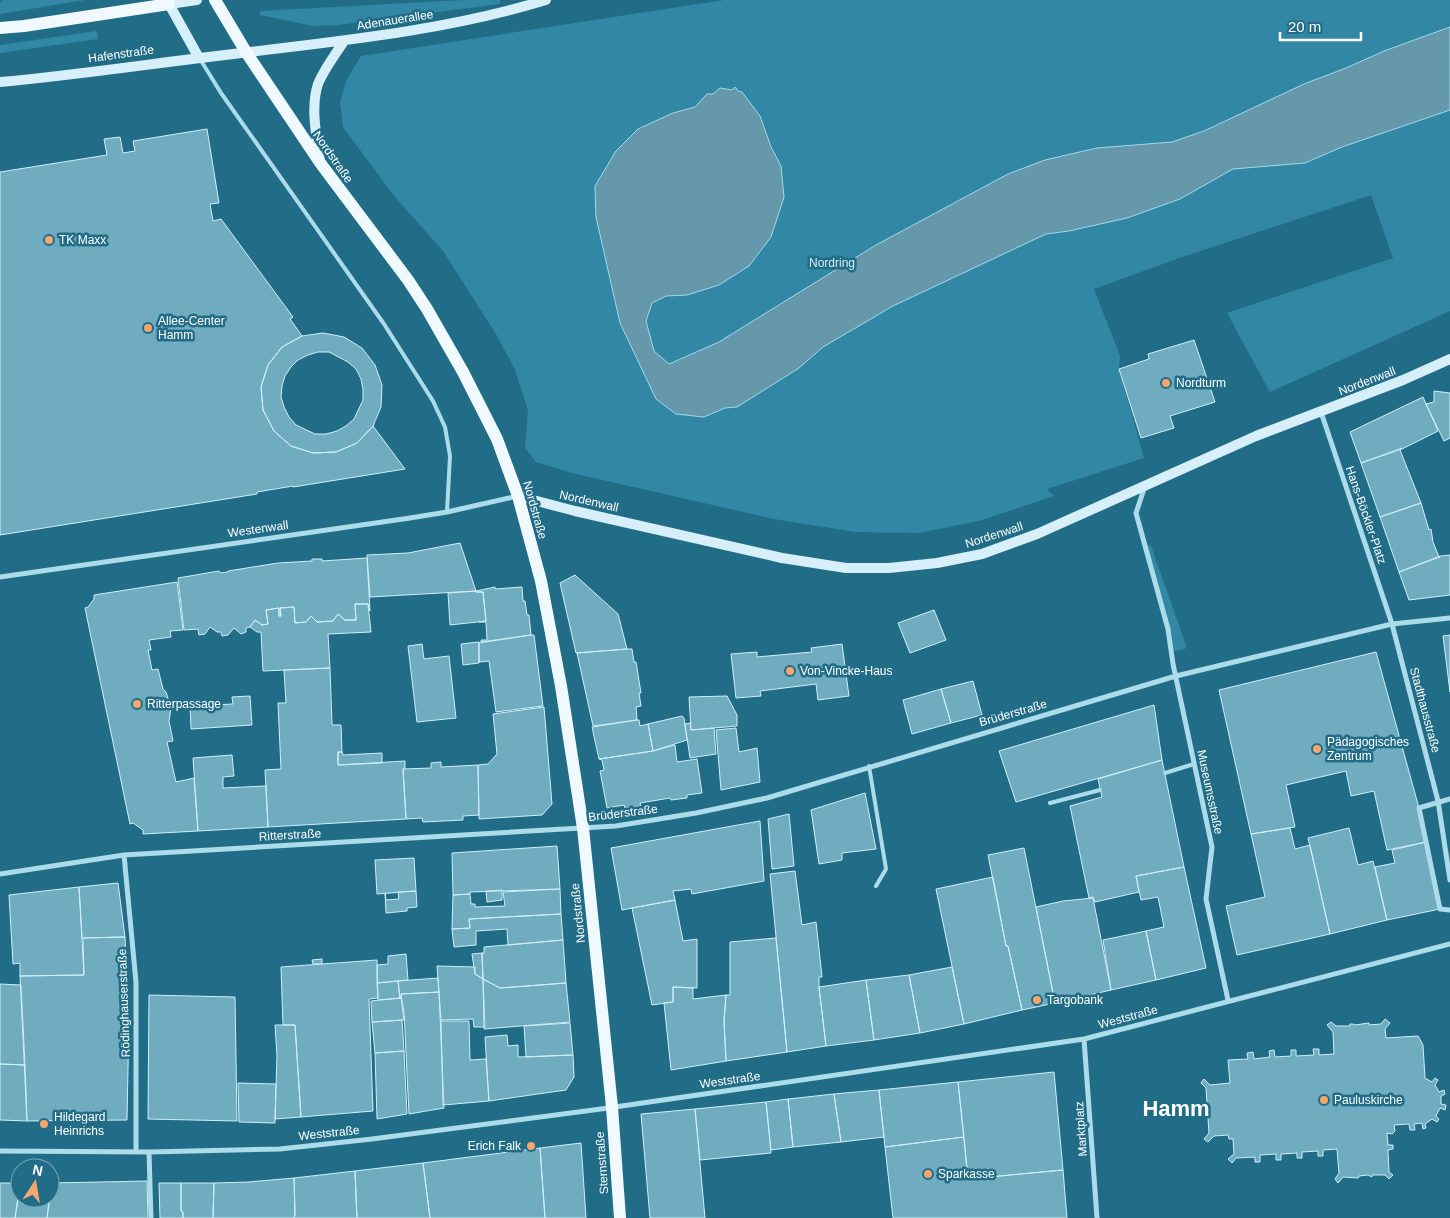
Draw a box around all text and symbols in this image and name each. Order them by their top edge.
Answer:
street label: Adenauerallee [356,7,435,33]
scale bar [1280,10,1361,42]
text: 20 m [1288,18,1321,35]
street label: Hafenstraße [87,42,155,66]
street label: Nordstraße [310,128,356,186]
place label: TK Maxx [59,233,106,247]
marker: TK Maxx [43,234,55,246]
park label: Nordring [809,256,855,270]
place label: Allee-Center Hamm [158,314,225,342]
marker: Allee-Center Hamm [142,322,154,334]
street label: Nordenwall [1336,364,1398,398]
place label: Nordturm [1176,376,1226,390]
marker: Nordturm [1160,377,1172,389]
street label: Hans-Böckler-Platz [1343,464,1389,566]
street label: Nordstraße [520,479,550,541]
street label: Nordenwall [558,487,620,515]
street label: Westenwall [227,518,289,540]
street label: Nordenwall [963,519,1025,551]
place label: Von-Vincke-Haus [800,664,893,678]
marker: Von-Vincke-Haus [784,665,796,677]
street label: Stadthausstraße [1407,666,1443,755]
place label: Ritterpassage [147,697,221,711]
street label: Brüderstraße [977,697,1049,729]
marker: Ritterpassage [131,698,143,710]
place label: Pädagogisches Zentrum [1327,735,1409,763]
marker: Pädagogisches Zentrum [1311,743,1323,755]
street label: Museumsstraße [1194,748,1226,836]
street label: Brüderstraße [587,802,659,824]
street label: Ritterstraße [258,826,322,844]
street label: Nordstraße [568,882,588,944]
street label: Rödinghauserstraße [115,948,133,1058]
place label: Targobank [1047,993,1104,1007]
marker: Targobank [1031,994,1043,1006]
street label: Weststraße [1097,1002,1160,1032]
street label: Weststraße [699,1069,762,1091]
place label: Pauluskirche [1334,1093,1403,1107]
marker: Pauluskirche [1318,1094,1330,1106]
district label: Hamm [1142,1096,1210,1121]
street label: Marktplatz [1072,1101,1090,1157]
place label: Hildegard Heinrichs [54,1110,105,1138]
marker: Hildegard Heinrichs [38,1118,50,1130]
street label: Weststraße [298,1123,360,1143]
street label: Sternstraße [593,1131,611,1195]
place label: Erich Falk [468,1139,522,1153]
marker: Erich Falk [525,1140,537,1152]
north arrow [10,1158,60,1208]
text: N [31,1161,44,1179]
place label: Sparkasse [938,1167,995,1181]
marker: Sparkasse [922,1168,934,1180]

